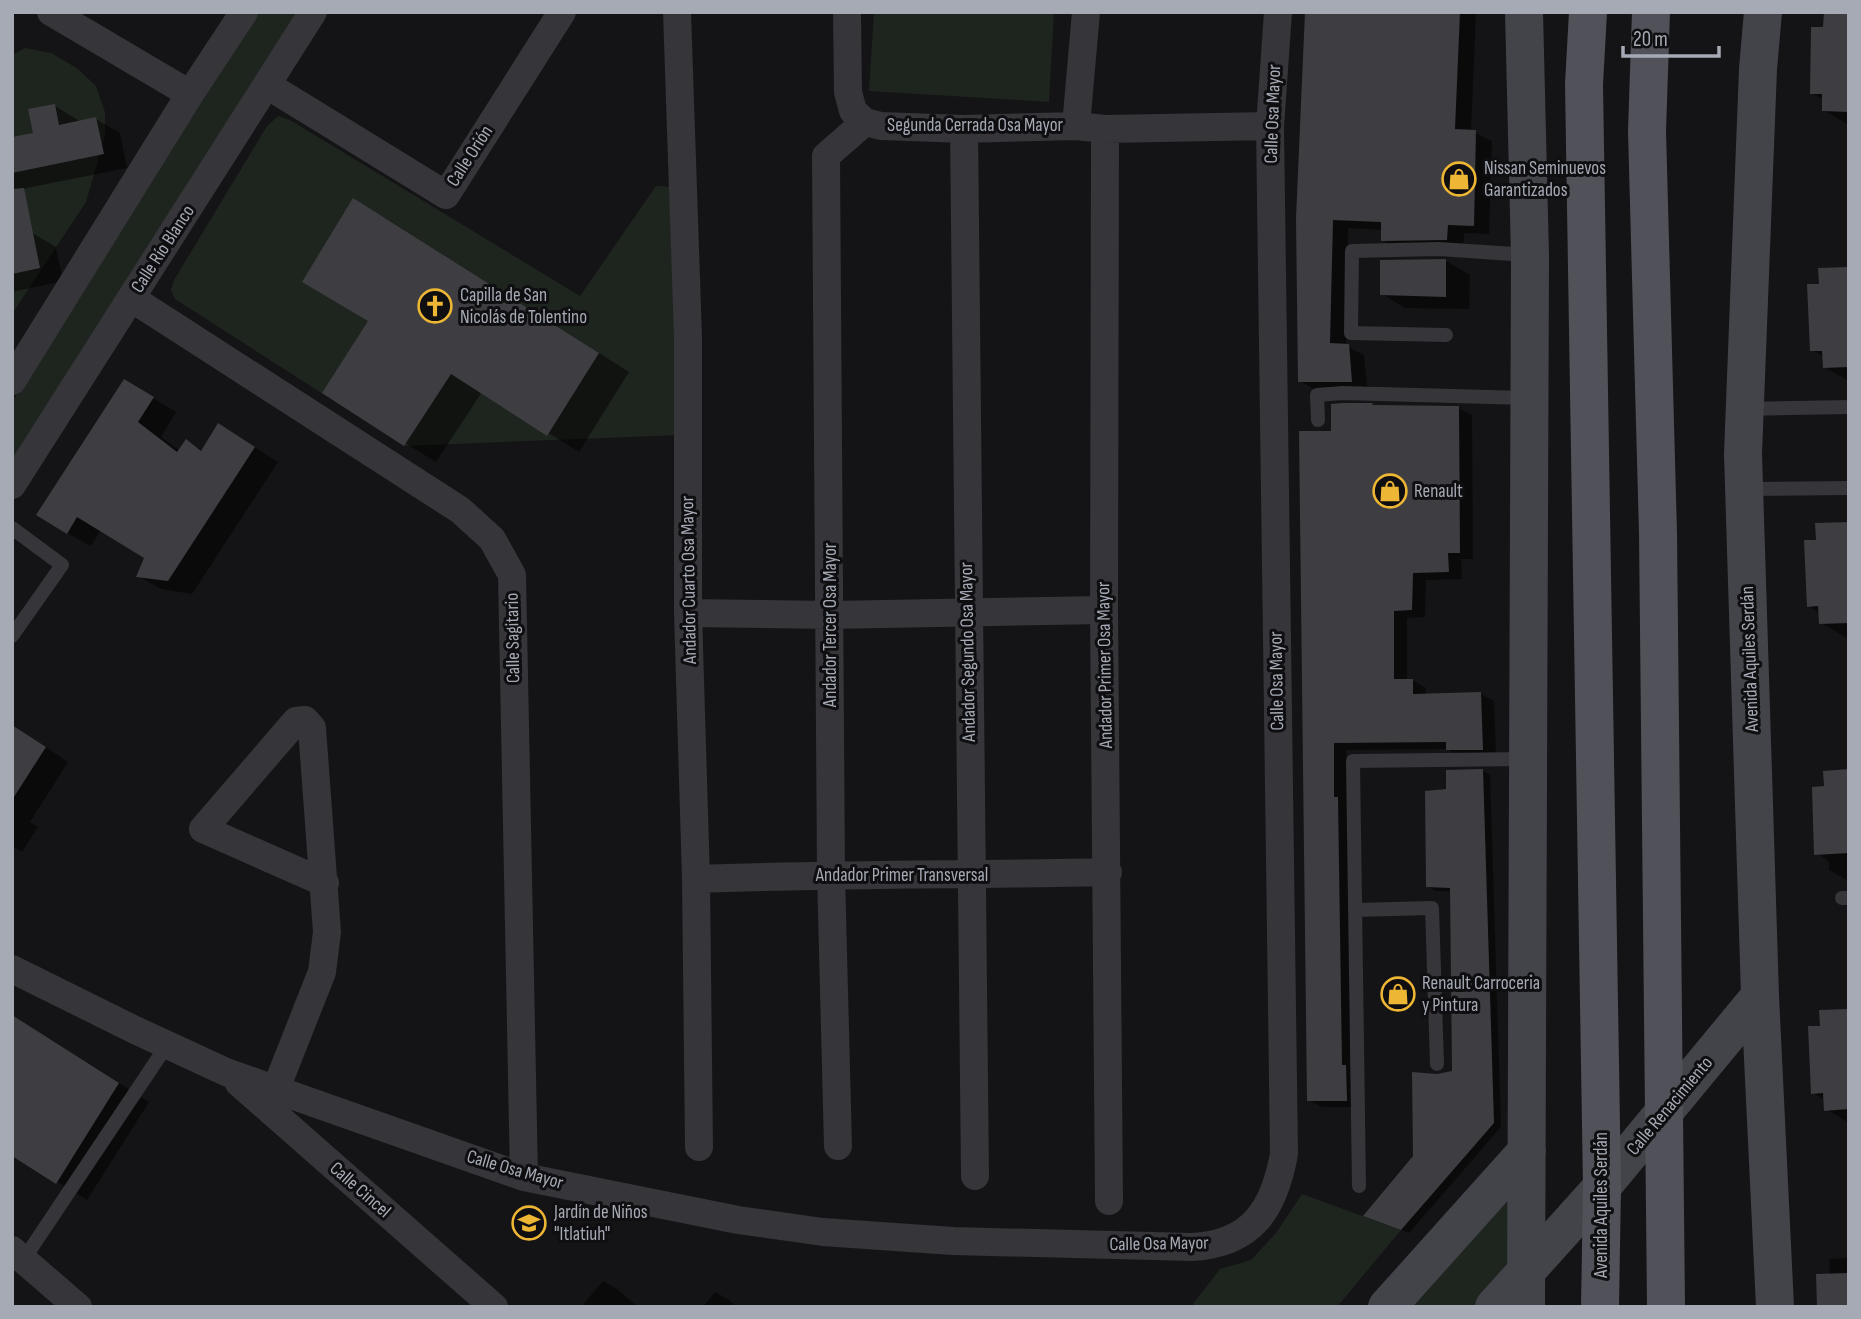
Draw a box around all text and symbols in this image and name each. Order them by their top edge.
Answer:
scale bar [1623,14,1719,58]
text: 20 m [1633,27,1668,52]
street label: Calle Osa Mayor [1260,63,1286,164]
street label: Segunda Cerrada Osa Mayor [887,114,1064,137]
street label: Calle Orión [442,121,498,191]
place label: Nissan Seminuevos Garantizados [1484,157,1606,202]
shop icon: Nissan Seminuevos Garantizados [1440,160,1478,198]
street label: Calle Río Blanco [126,201,200,297]
place label: Capilla de San Nicolás de Tolentino [460,284,587,329]
church icon: Capilla de San Nicolás de Tolentino [416,287,454,325]
shop icon: Renault [1371,472,1409,510]
place label: Renault [1414,480,1463,503]
street label: Andador Cuarto Osa Mayor [676,495,702,665]
street label: Andador Tercer Osa Mayor [819,542,842,708]
street label: Andador Segundo Osa Mayor [955,561,981,743]
street label: Andador Primer Osa Mayor [1092,581,1118,750]
street label: Avenida Aquiles Serdán [1736,586,1764,733]
street label: Calle Sagitario [501,593,525,683]
street label: Calle Osa Mayor [1265,631,1289,731]
street label: Andador Primer Transversal [815,864,988,887]
place label: Renault Carroceria y Pintura [1422,972,1540,1017]
shop icon: Renault Carroceria y Pintura [1379,975,1417,1013]
street label: Calle Renacimiento [1622,1052,1718,1160]
street label: Avenida Aquiles Serdán [1590,1132,1613,1279]
street label: Calle Osa Mayor [464,1145,566,1195]
street label: Calle Cincel [325,1157,395,1223]
place label: Jardín de Niños "Itlatiuh" [553,1201,648,1246]
school or university icon: Jardín de Niños "Itlatiuh" [510,1204,548,1242]
street label: Calle Osa Mayor [1109,1232,1209,1256]

